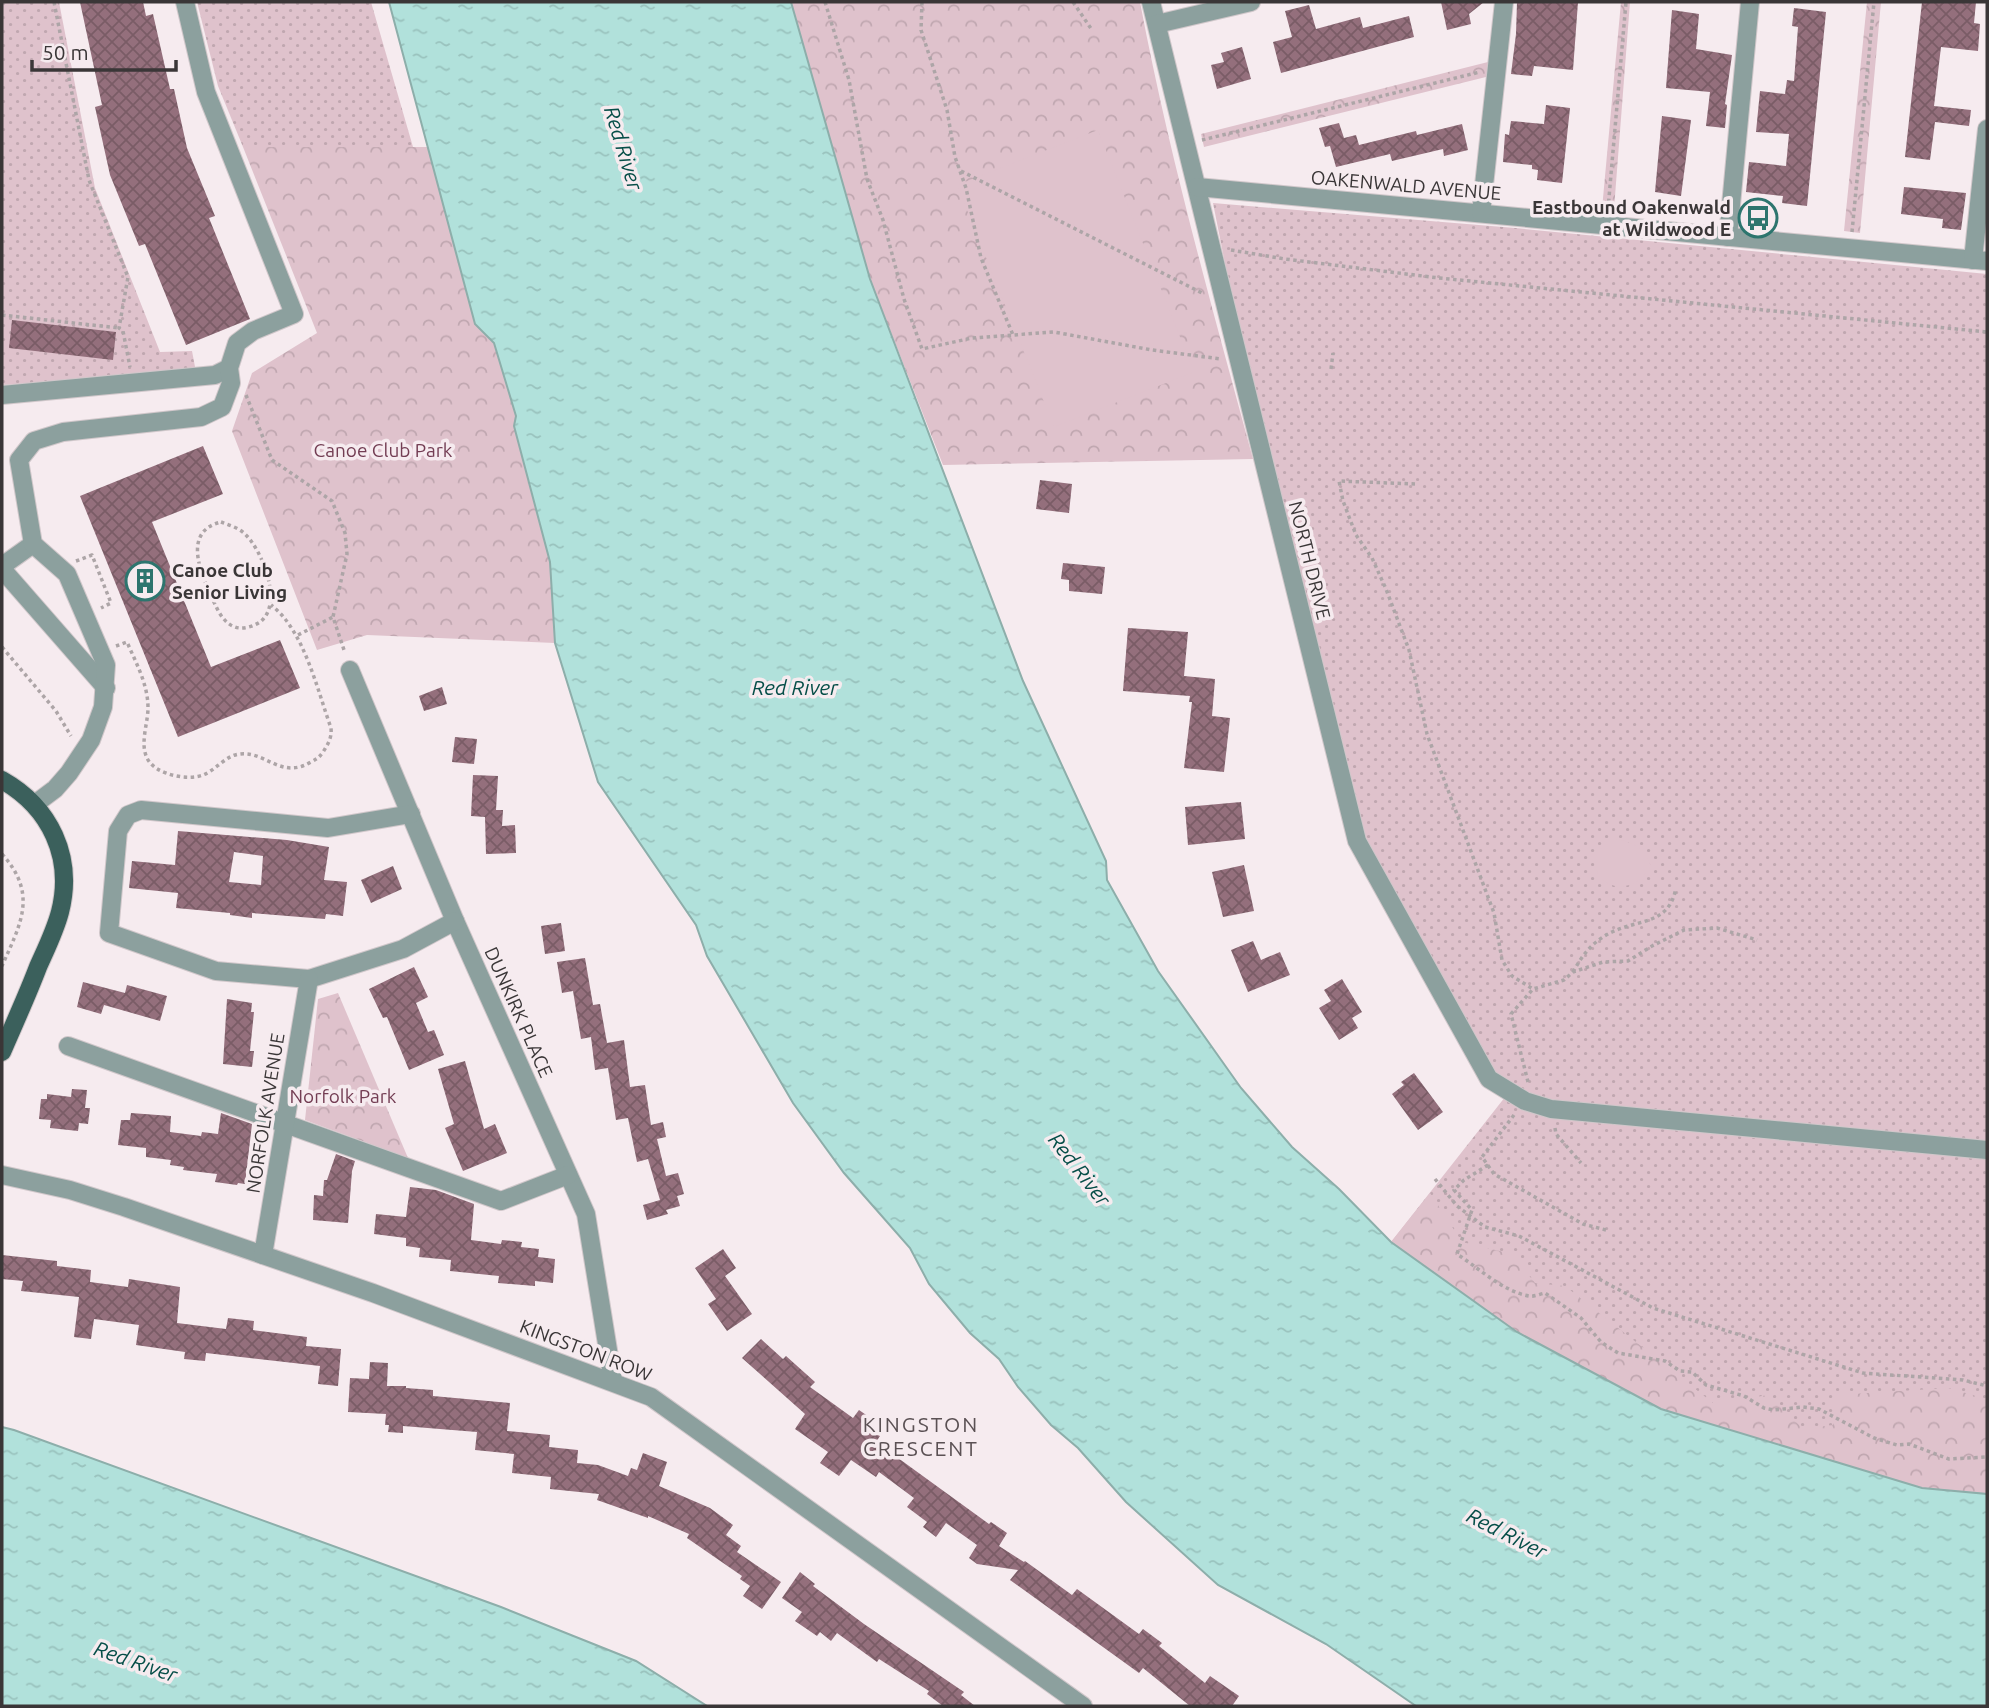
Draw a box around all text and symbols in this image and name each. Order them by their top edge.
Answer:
scale bar [32,28,175,72]
text: 50 m [42,40,89,64]
water label: Red River [600,103,648,194]
street label: OAKENWALD AVENUE [1310,166,1502,204]
place label: Eastbound Oakenwald at Wildwood E [1532,196,1731,240]
bus stop icon: Eastbound Oakenwald at Wildwood E [1737,197,1779,239]
park label: Canoe Club Park [314,439,453,461]
street label: NORTH DRIVE [1285,499,1335,621]
place label: Canoe Club Senior Living [172,559,287,603]
building icon: Canoe Club Senior Living [124,560,166,602]
water label: Red River [752,675,839,699]
street label: DUNKIRK PLACE [480,943,558,1081]
street label: NORFOLK AVENUE [241,1031,289,1195]
park label: Norfolk Park [290,1085,397,1107]
water label: Red River [1044,1128,1117,1211]
street label: KINGSTON ROW [517,1315,655,1385]
district label: KINGSTON CRESCENT [863,1412,979,1460]
water label: Red River [1463,1503,1552,1564]
water label: Red River [91,1636,182,1687]

